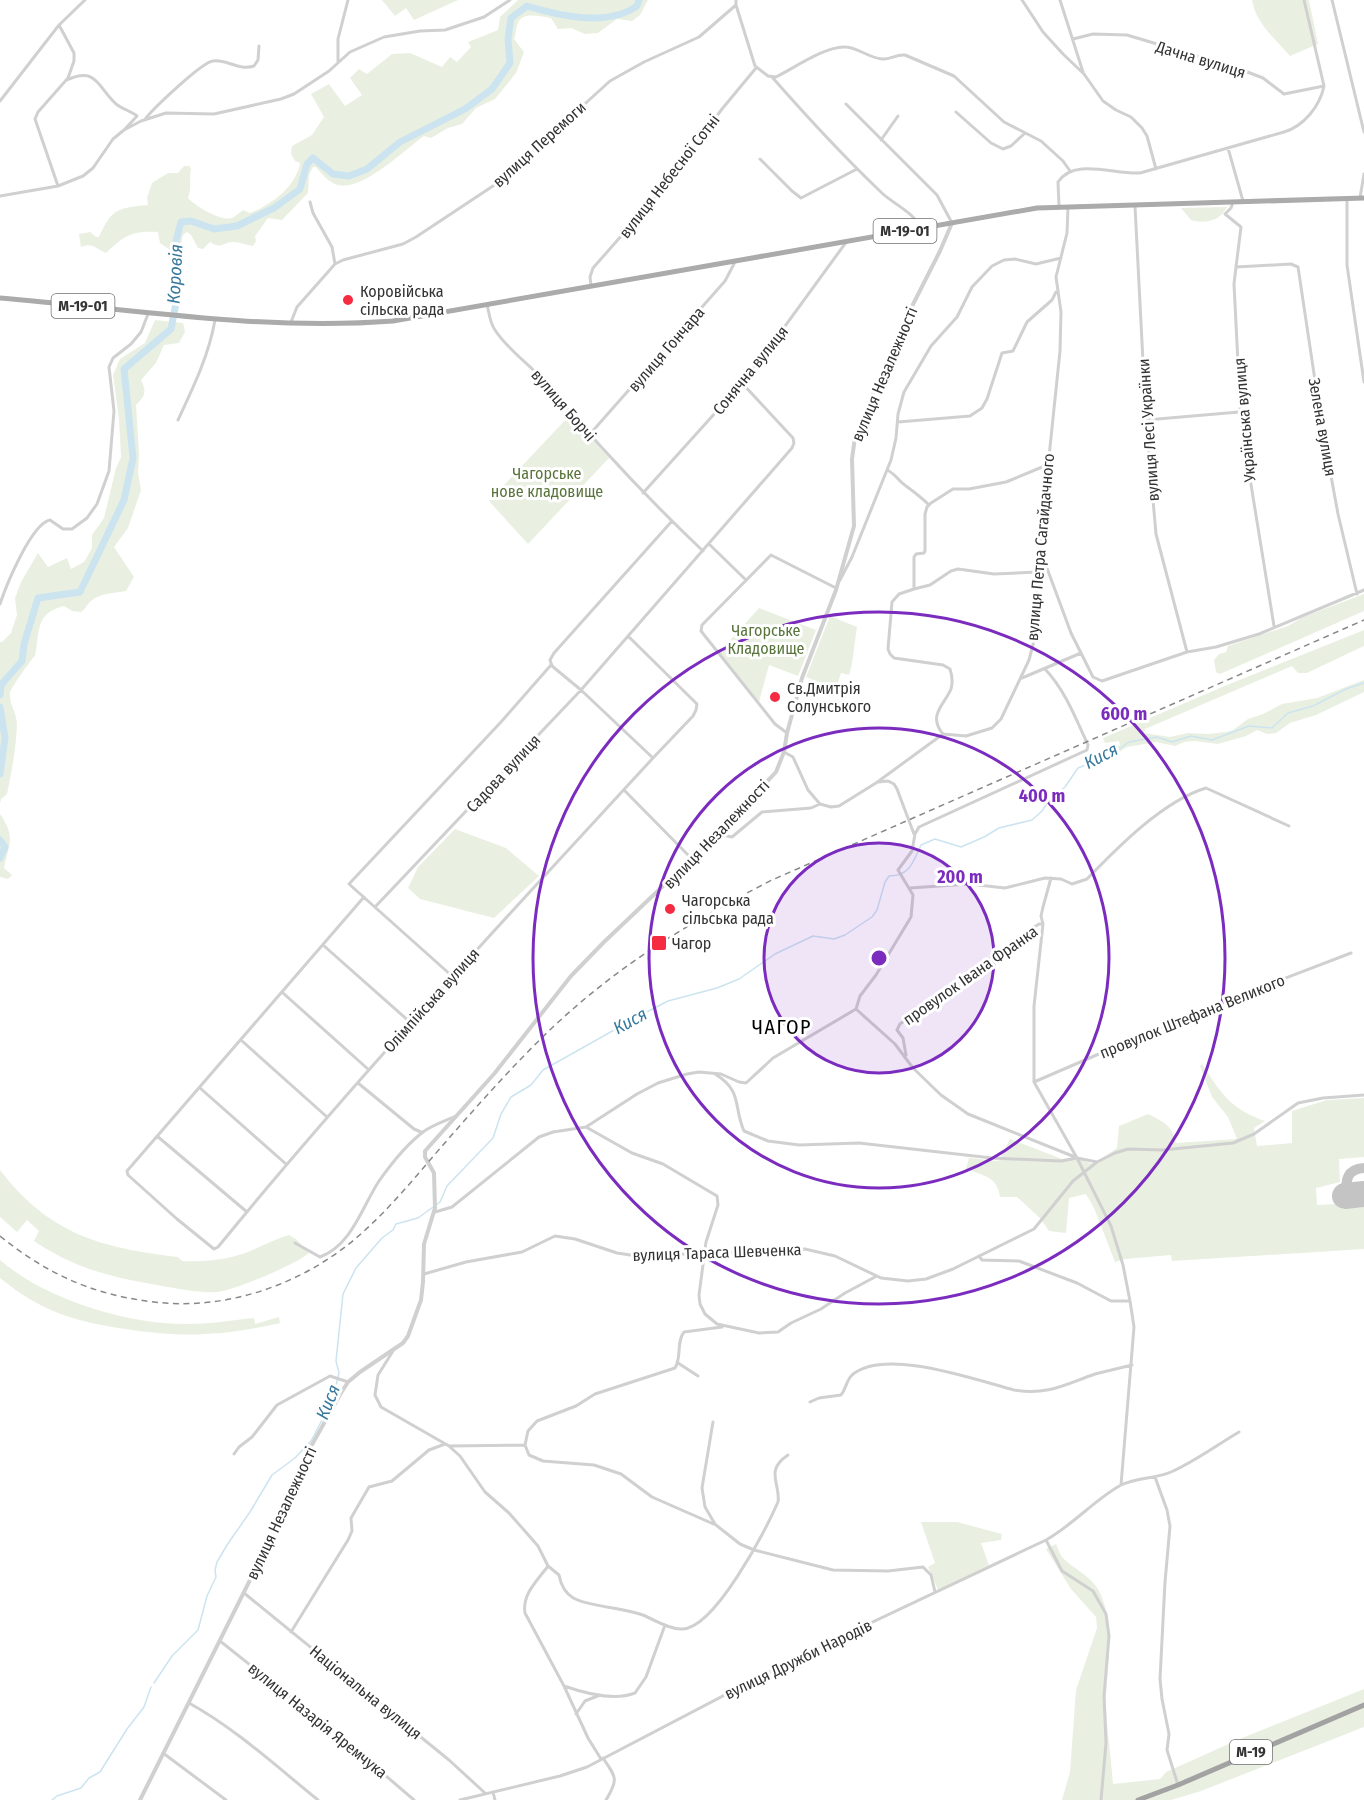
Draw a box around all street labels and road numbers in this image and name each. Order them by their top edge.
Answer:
street label: Дачна вулиця [1153,37,1248,82]
street label: вулиця Перемоги [489,98,590,191]
street label: вулиця Небесної Сотні [615,111,724,242]
road number: М-19-01 [874,219,936,243]
road number: М-19-01 [52,294,115,318]
street label: вулиця Гончара [624,303,709,396]
street label: вулиця Незалежності [848,304,921,444]
street label: Сонячна вулиця [709,322,792,419]
street label: Українська вулиця [1230,357,1259,484]
street label: вулиця Лесі Українки [1134,358,1163,502]
street label: вулиця Борчі [527,365,600,445]
street label: Зелена вулиця [1305,376,1341,478]
street label: вулиця Петра Сагайдачного [1023,452,1058,642]
street label: Садова вулиця [462,730,544,816]
street label: вулиця Незалежності [659,776,773,893]
street label: провулок Івана Франка [899,922,1041,1029]
street label: Олімпійська вулиця [379,944,483,1057]
street label: провулок Штефана Великого [1097,971,1288,1062]
street label: вулиця Тараса Шевченка [632,1240,802,1265]
street label: вулиця Незалежності [242,1444,321,1583]
street label: вулиця Дружби Народів [721,1616,875,1703]
street label: Національна вулиця [306,1641,426,1743]
street label: вулиця Назарія Яремчука [244,1658,391,1782]
road number: М-19 [1230,1740,1272,1764]

